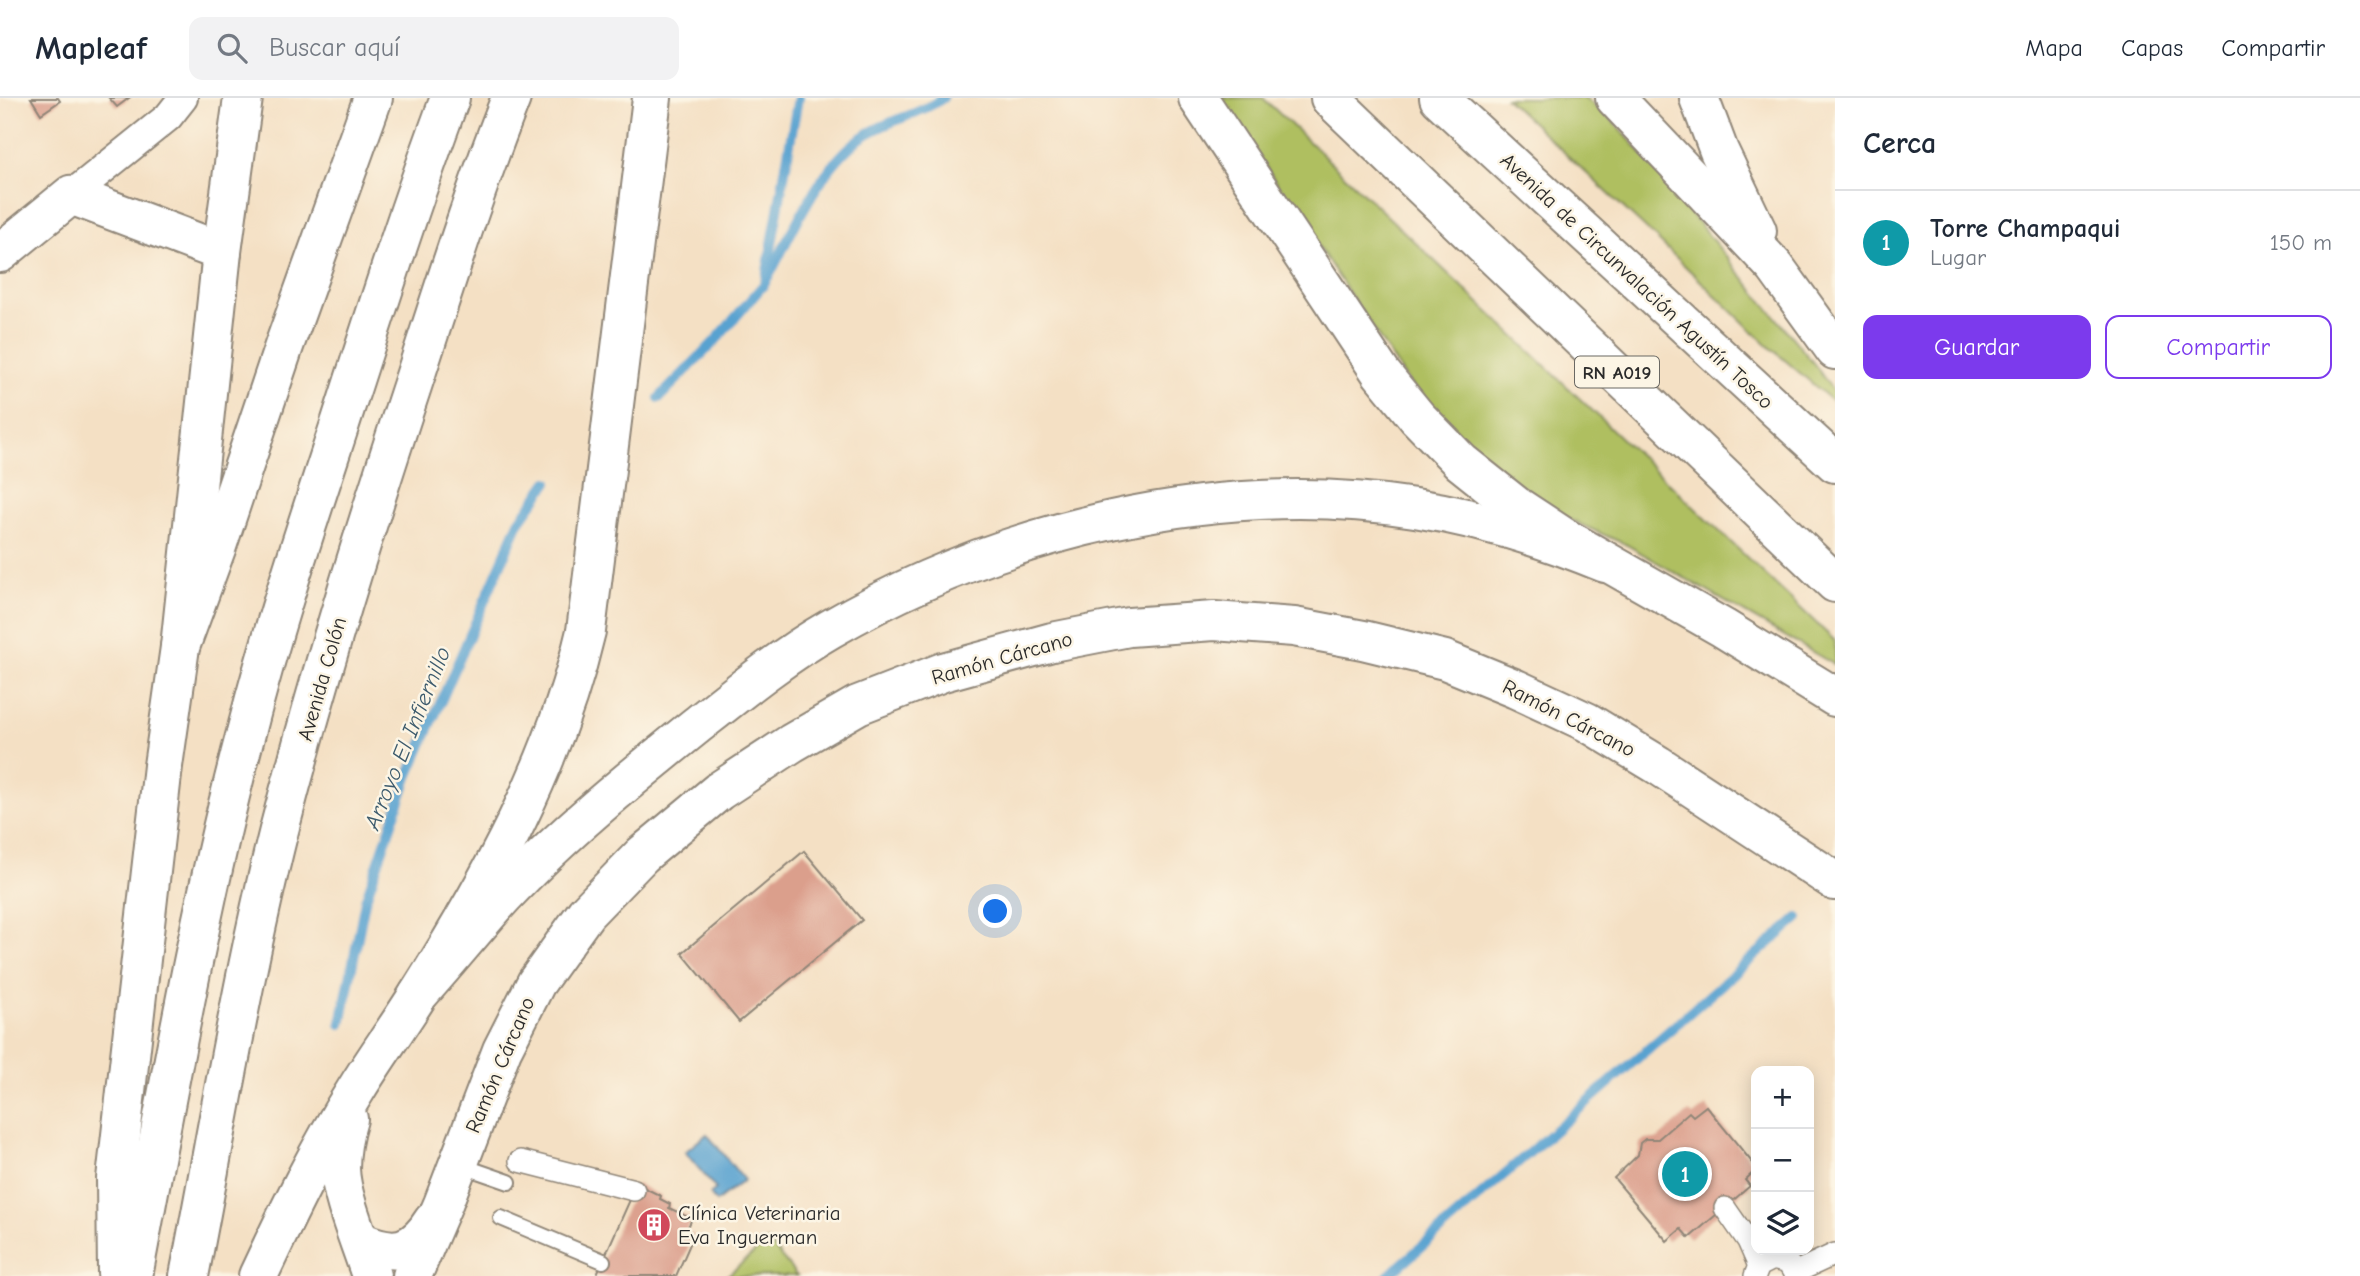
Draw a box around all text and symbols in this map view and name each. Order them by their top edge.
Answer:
search box [189,17,679,80]
text: Mapleaf [35,29,147,67]
icon: search [213,29,251,67]
text: Buscar aquí [269,33,400,63]
text: Mapa [2025,34,2083,62]
text: Capas [2121,34,2183,62]
text: Compartir [2221,34,2325,62]
text: Cerca [1863,126,1936,161]
street label: Avenida de Circunvalación Agustín Tosco [1496,148,1778,414]
text: Torre Champaqui [1930,214,2120,244]
text: 1 [1881,229,1891,256]
text: 150 m [2270,229,2332,256]
text: Lugar [1930,244,1986,271]
button: Guardar [1863,315,2091,379]
button: Compartir [2105,315,2332,379]
road number: RN A019 [1575,356,1659,388]
street label: Avenida Colón [293,614,351,744]
street label: Ramón Cárcano [929,626,1075,690]
water label: Arroyo El Infiernillo [358,643,456,834]
street label: Ramón Cárcano [1499,674,1639,762]
your location [978,894,1012,928]
street label: Ramón Cárcano [461,993,539,1137]
map controls [1751,1066,1814,1255]
button: + [1751,1066,1814,1129]
button: − [1751,1129,1814,1192]
pin: 1 [1662,1148,1708,1200]
button: layers [1751,1192,1814,1255]
place label: Clínica Veterinaria Eva Inguerman [678,1201,841,1249]
building icon: Clínica Veterinaria Eva Inguerman [635,1206,673,1244]

